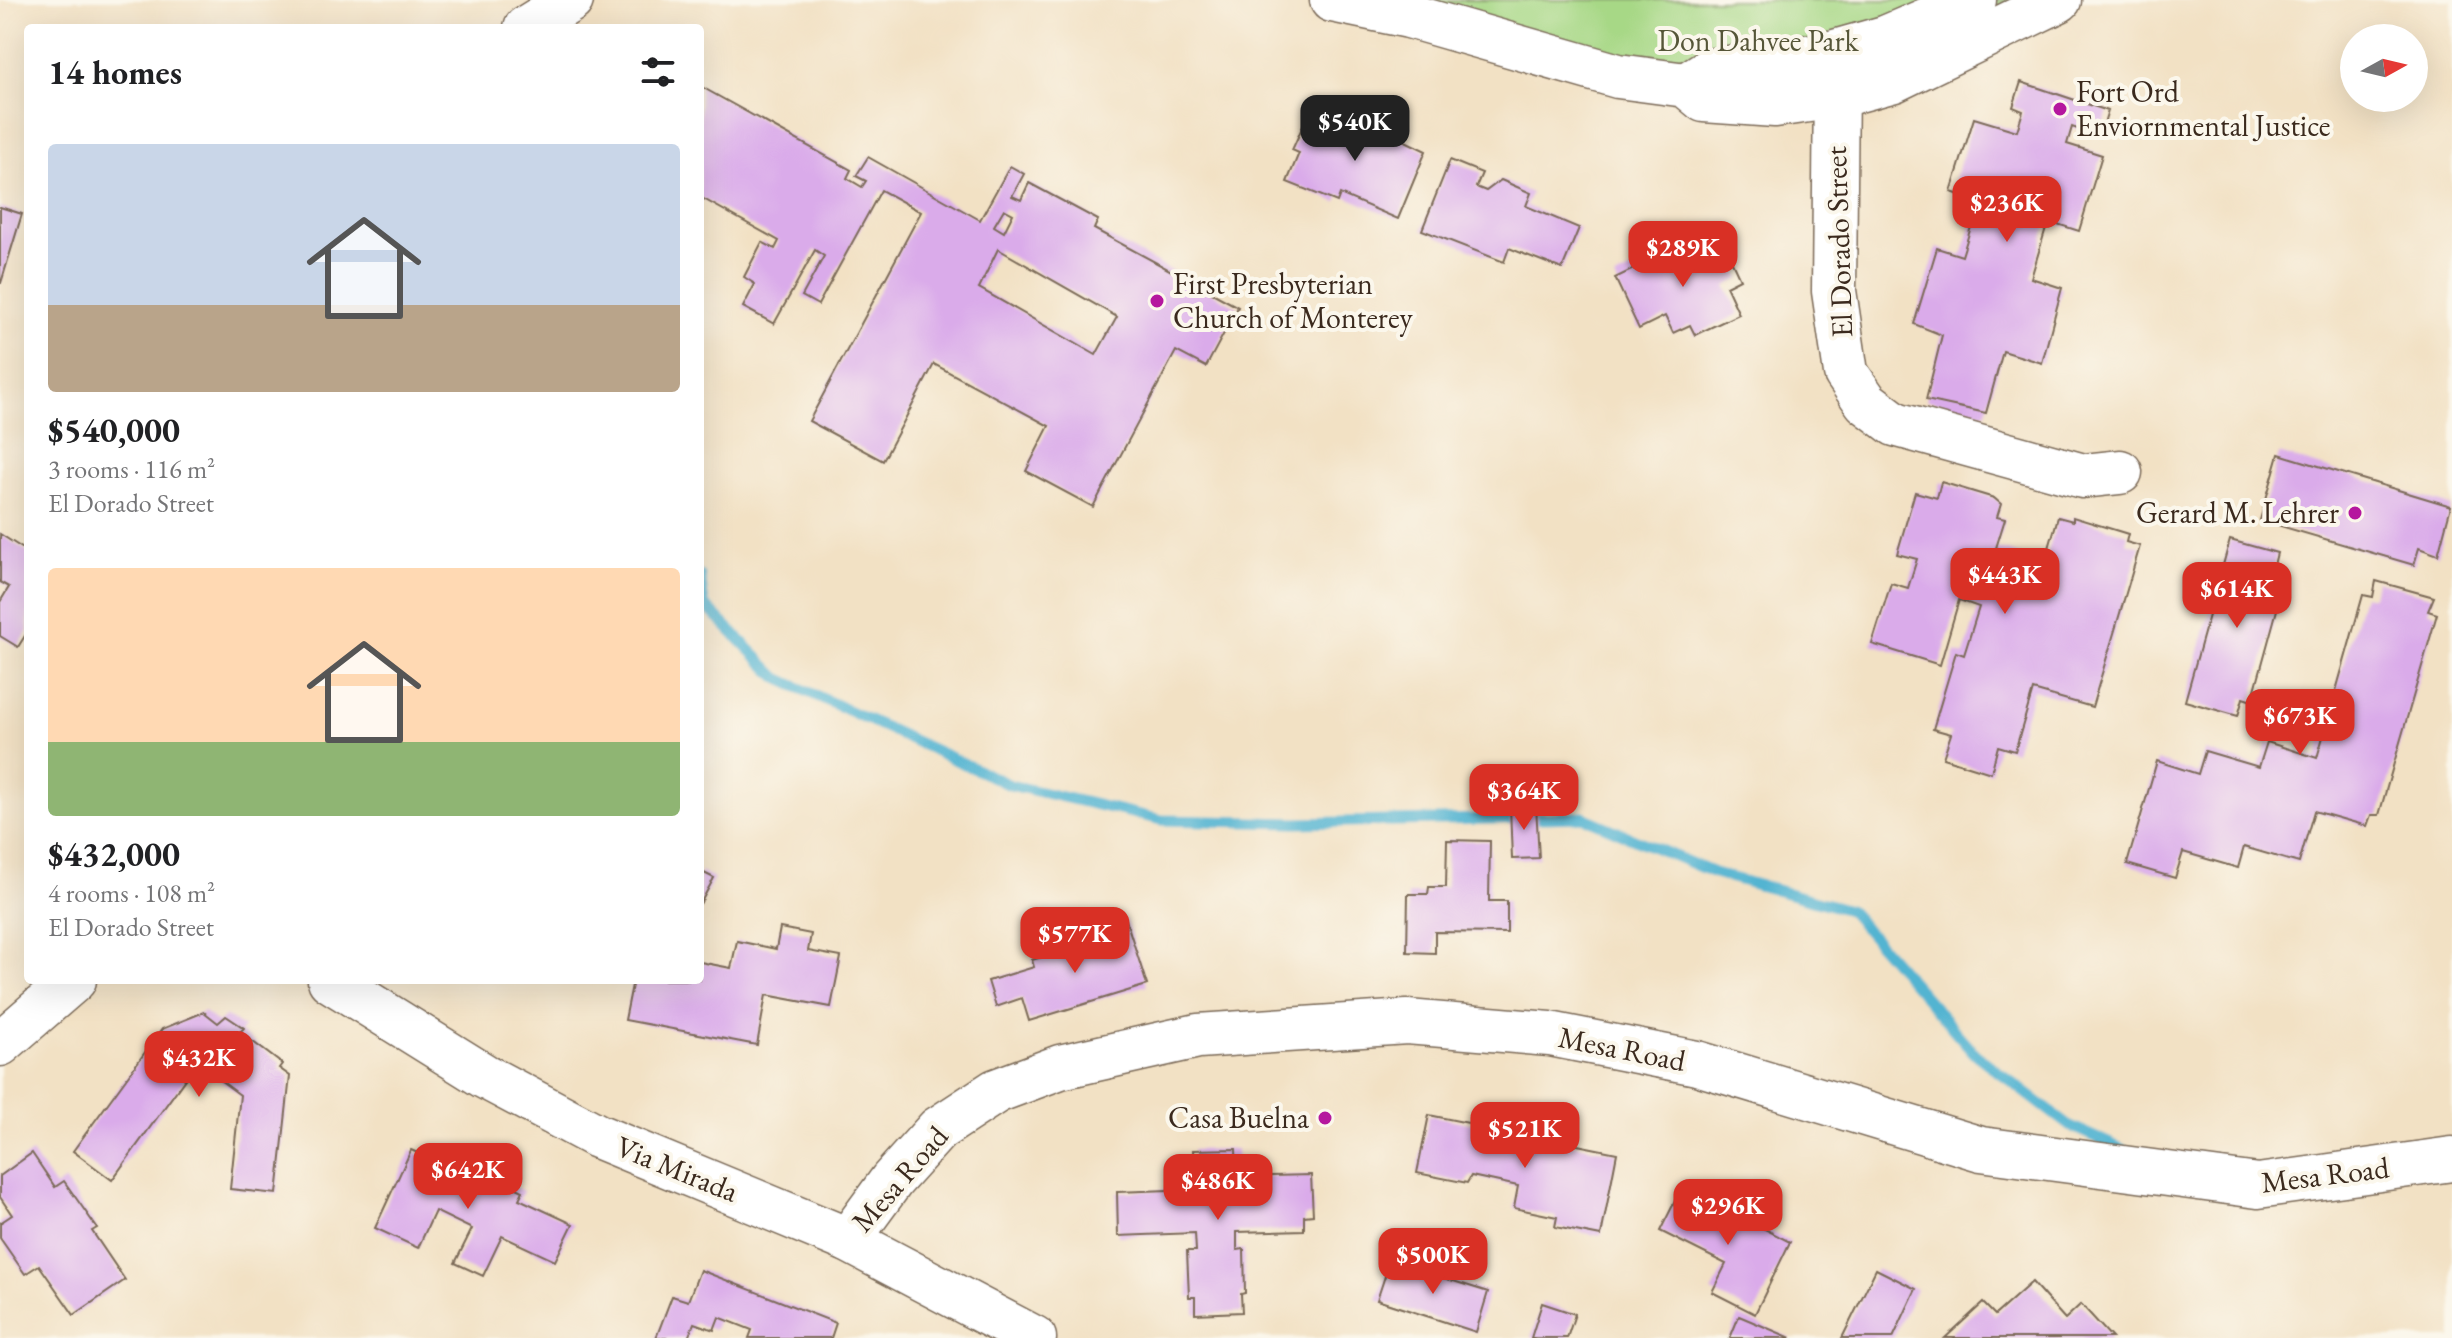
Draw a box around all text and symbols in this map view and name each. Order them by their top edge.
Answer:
park label: Don Dahvee Park [1657,21,1860,60]
north arrow [2340,24,2428,112]
map controls [2340,24,2428,112]
text: 14 homes [48,50,182,94]
icon: filters [636,50,680,94]
place label: Fort Ord Enviornmental Justice [2076,72,2330,145]
pin: $540K [1299,95,1411,163]
marker: Fort Ord Enviornmental Justice [2051,100,2069,118]
text: $540K [1318,104,1392,138]
street label: El Dorado Street [1816,145,1861,338]
pin: $236K [1951,176,2063,244]
text: $236K [1970,185,2044,219]
icon: home [292,196,436,340]
pin: $289K [1627,221,1739,289]
text: $289K [1646,230,1720,264]
place label: First Presbyterian Church of Monterey [1173,264,1414,337]
marker: First Presbyterian Church of Monterey [1148,292,1166,310]
text: $540,000 [48,408,180,452]
text: 3 rooms · 116 m² [48,452,215,486]
text: El Dorado Street [48,486,214,520]
place label: Gerard M. Lehrer [2136,493,2339,532]
marker: Gerard M. Lehrer [2346,504,2364,522]
pin: $443K [1949,548,2061,616]
text: $443K [1968,557,2042,591]
pin: $614K [2181,562,2293,630]
text: $614K [2200,571,2274,605]
icon: home [292,620,436,764]
pin: $673K [2244,689,2356,757]
text: $673K [2263,698,2337,732]
pin: $364K [1468,764,1580,832]
text: $364K [1487,773,1561,807]
text: $432,000 [48,832,180,876]
text: 4 rooms · 108 m² [48,876,215,910]
pin: $577K [1019,907,1131,975]
text: El Dorado Street [48,910,214,944]
text: $577K [1038,916,1112,950]
street label: Mesa Road [1555,1017,1690,1080]
pin: $432K [143,1031,255,1099]
text: $432K [162,1040,236,1074]
place label: Casa Buelna [1168,1098,1309,1137]
pin: $521K [1469,1102,1581,1170]
marker: Casa Buelna [1316,1109,1334,1127]
text: $521K [1488,1111,1562,1145]
street label: Mesa Road [843,1117,957,1240]
street label: Via Mirada [610,1126,744,1211]
pin: $642K [412,1143,524,1211]
street label: Mesa Road [2259,1147,2392,1202]
text: $642K [431,1152,505,1186]
pin: $486K [1162,1154,1274,1222]
text: $486K [1181,1163,1255,1197]
pin: $296K [1672,1179,1784,1247]
text: $296K [1691,1188,1765,1222]
pin: $500K [1377,1228,1489,1296]
text: $500K [1396,1237,1470,1271]

